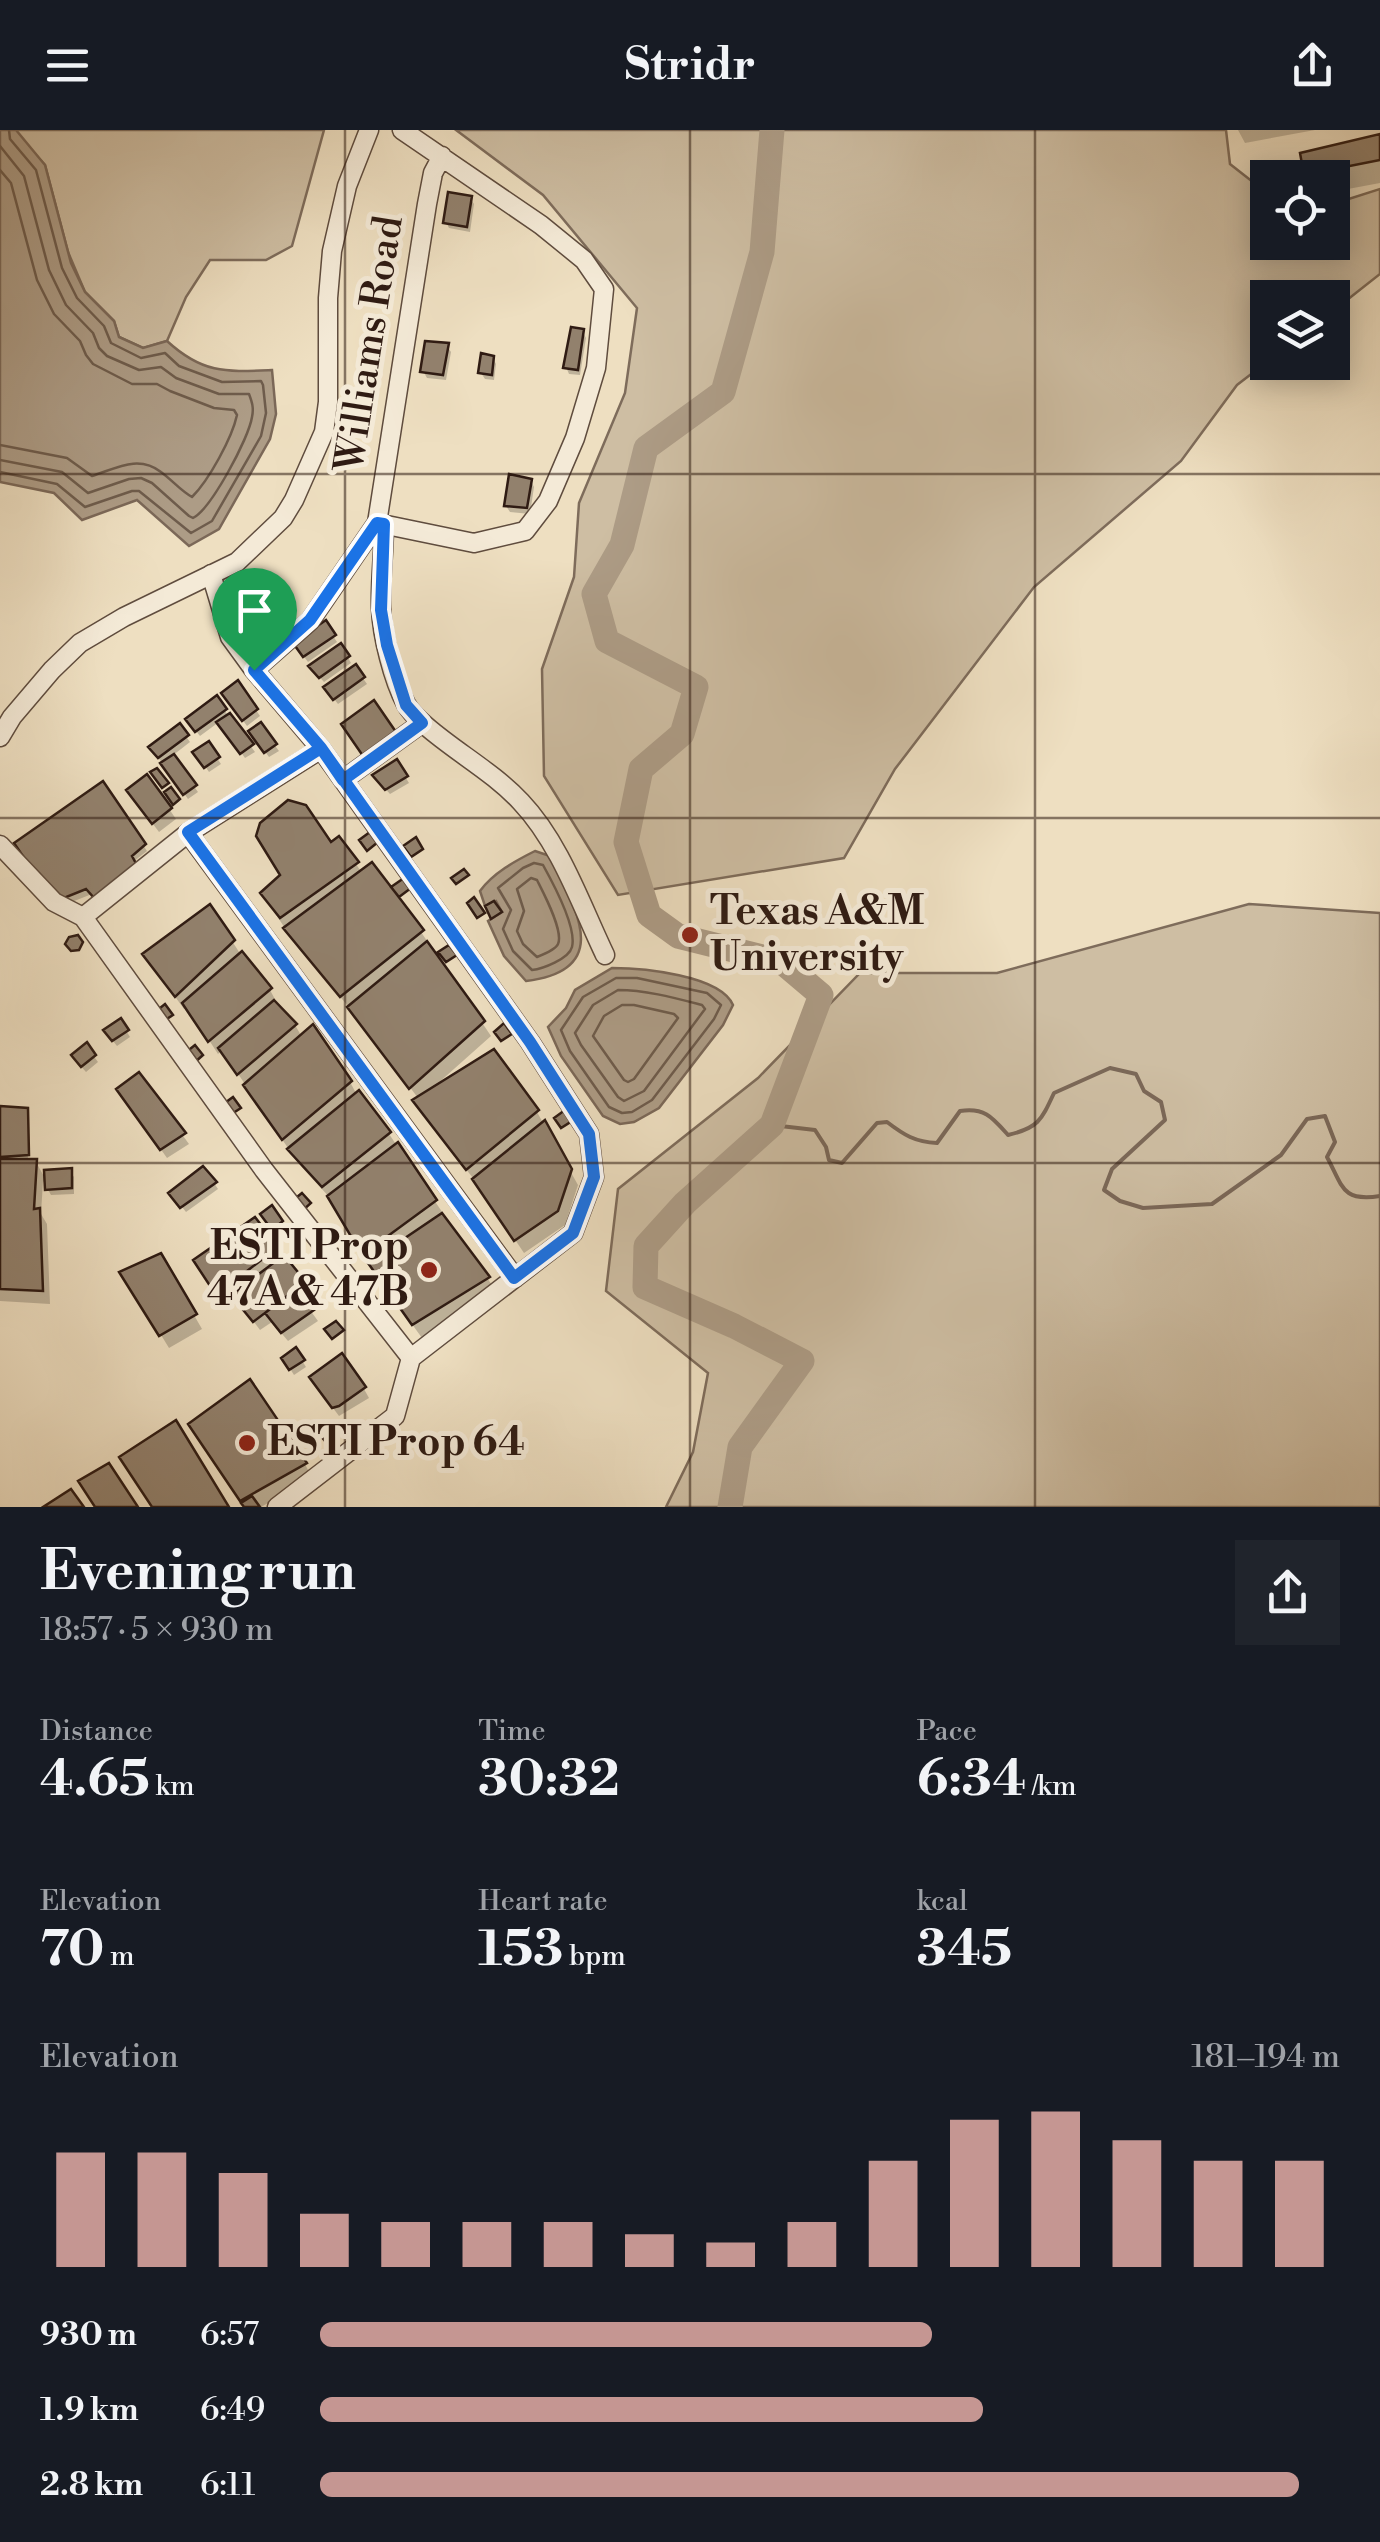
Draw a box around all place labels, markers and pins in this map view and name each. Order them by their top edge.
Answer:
pin [212,568,297,671]
place label: Texas A&M University [710,887,924,983]
marker: Texas A&M University [679,924,701,946]
place label: ESTI Prop 47A & 47B [207,1222,409,1318]
marker: ESTI Prop 47A & 47B [418,1259,440,1281]
place label: ESTI Prop 64 [267,1418,525,1468]
marker: ESTI Prop 64 [236,1432,258,1454]

